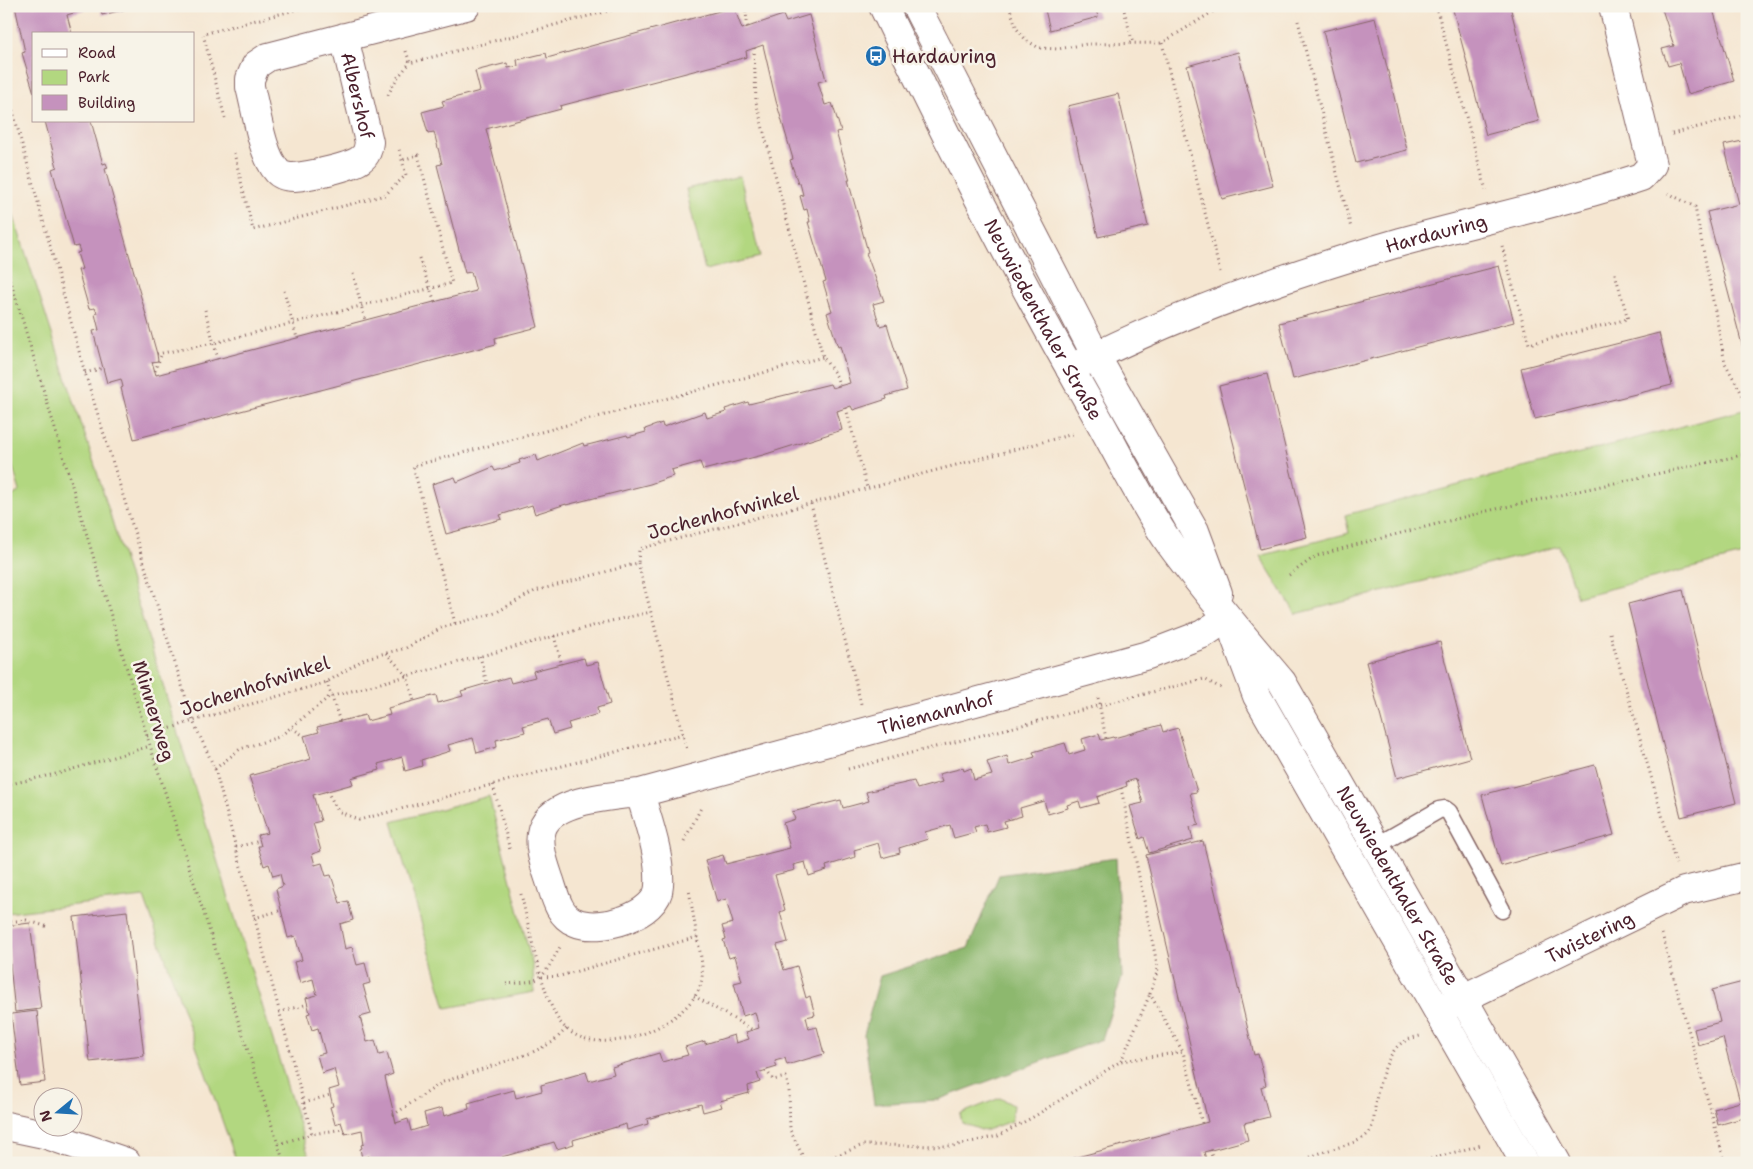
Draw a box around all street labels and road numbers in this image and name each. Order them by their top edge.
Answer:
street label: Albershof [335,49,381,142]
street label: Hardauring [1382,208,1489,259]
street label: Neuwiedenthaler Straße [979,214,1109,424]
street label: Jochenhofwinkel [645,481,802,545]
street label: Jochenhofwinkel [177,650,333,722]
street label: Minnerweg [127,658,181,764]
street label: Thiemannhof [875,685,998,740]
street label: Neuwiedenthaler Straße [1331,781,1465,990]
street label: Twistering [1541,905,1638,969]

